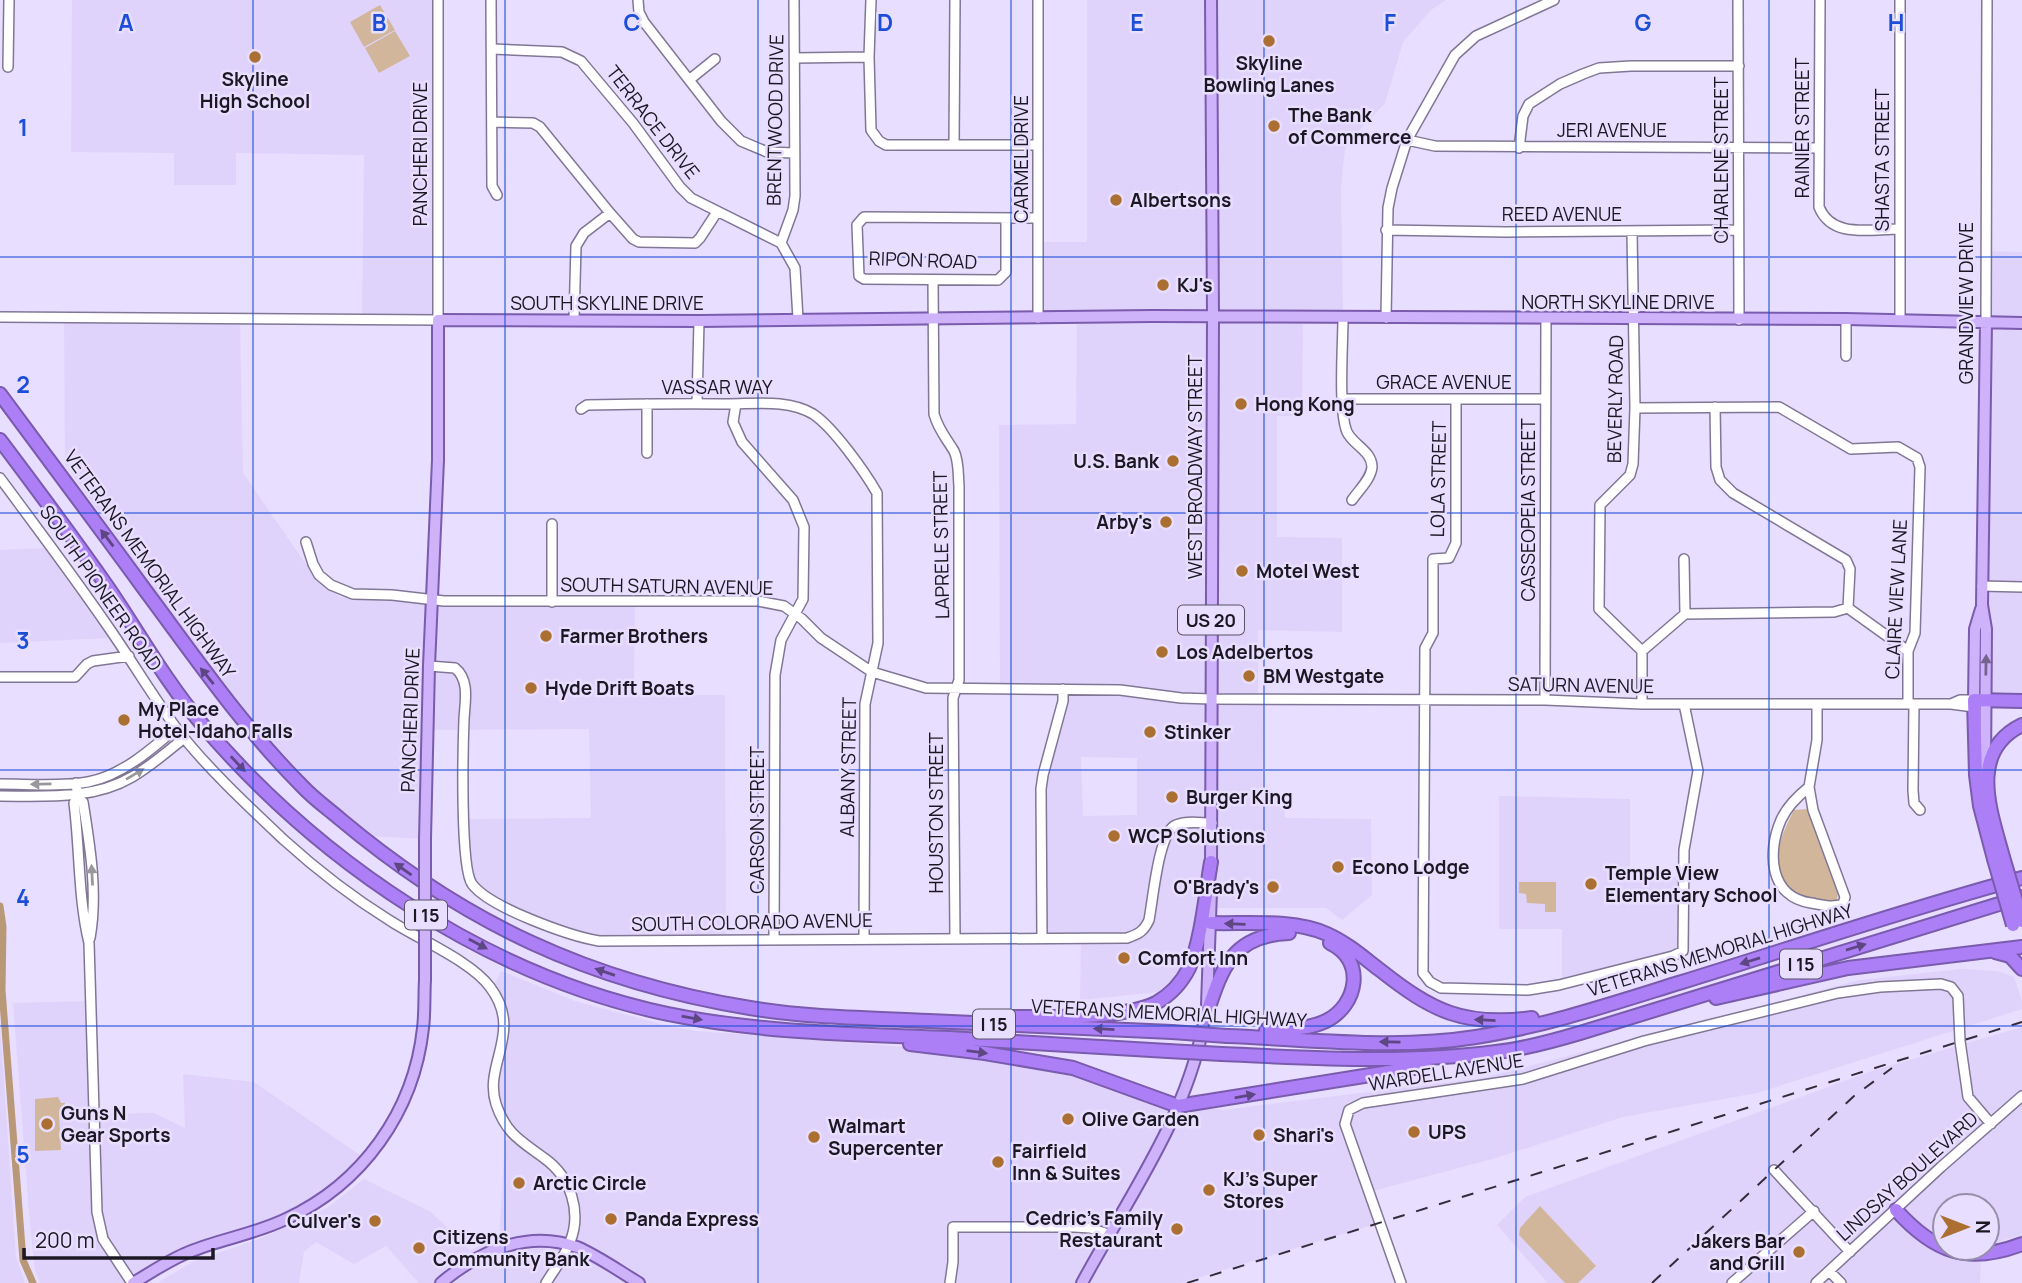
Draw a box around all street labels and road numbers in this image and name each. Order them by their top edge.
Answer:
street label: BRENTWOOD DRIVE [761,34,789,206]
street label: RAINIER STREET [1789,57,1815,198]
street label: TERRACE DRIVE [600,60,706,184]
street label: CHARLENE STREET [1708,76,1734,243]
street label: PANCHERI DRIVE [407,82,433,226]
street label: SHASTA STREET [1869,88,1895,231]
street label: CARMEL DRIVE [1008,95,1034,223]
street label: JERI AVENUE [1557,117,1667,143]
street label: REED AVENUE [1502,201,1622,227]
street label: GRANDVIEW DRIVE [1953,222,1979,384]
street label: RIPON ROAD [868,245,978,275]
street label: NORTH SKYLINE DRIVE [1521,289,1715,315]
street label: SOUTH SKYLINE DRIVE [510,290,704,316]
street label: BEVERLY ROAD [1601,335,1629,463]
street label: WEST BROADWAY STREET [1182,354,1208,579]
street label: GRACE AVENUE [1376,369,1512,395]
street label: VASSAR WAY [661,374,773,400]
street label: CASSEOPEIA STREET [1515,418,1541,602]
street label: LOLA STREET [1424,420,1452,538]
street label: VETERANS MEMORIAL HIGHWAY [58,445,242,684]
street label: LAPRELE STREET [927,470,955,619]
street label: SOUTH PIONEER ROAD [34,500,168,676]
street label: CLAIRE VIEW LANE [1879,518,1913,680]
street label: SOUTH SATURN AVENUE [560,571,774,601]
road number: US 20 [1178,606,1244,634]
street label: PANCHERI DRIVE [394,647,426,793]
street label: SATURN AVENUE [1508,671,1654,699]
street label: ALBANY STREET [834,696,862,837]
street label: HOUSTON STREET [923,732,949,894]
street label: CARSON STREET [744,746,770,894]
street label: VETERANS MEMORIAL HIGHWAY [1584,897,1856,1003]
road number: I 15 [405,900,447,930]
street label: SOUTH COLORADO AVENUE [631,907,873,937]
road number: I 15 [1780,950,1822,979]
street label: VETERANS MEMORIAL HIGHWAY [1030,993,1308,1033]
road number: I 15 [973,1009,1015,1038]
street label: WARDELL AVENUE [1367,1047,1525,1097]
street label: LINDSAY BOULEVARD [1831,1106,1983,1246]

